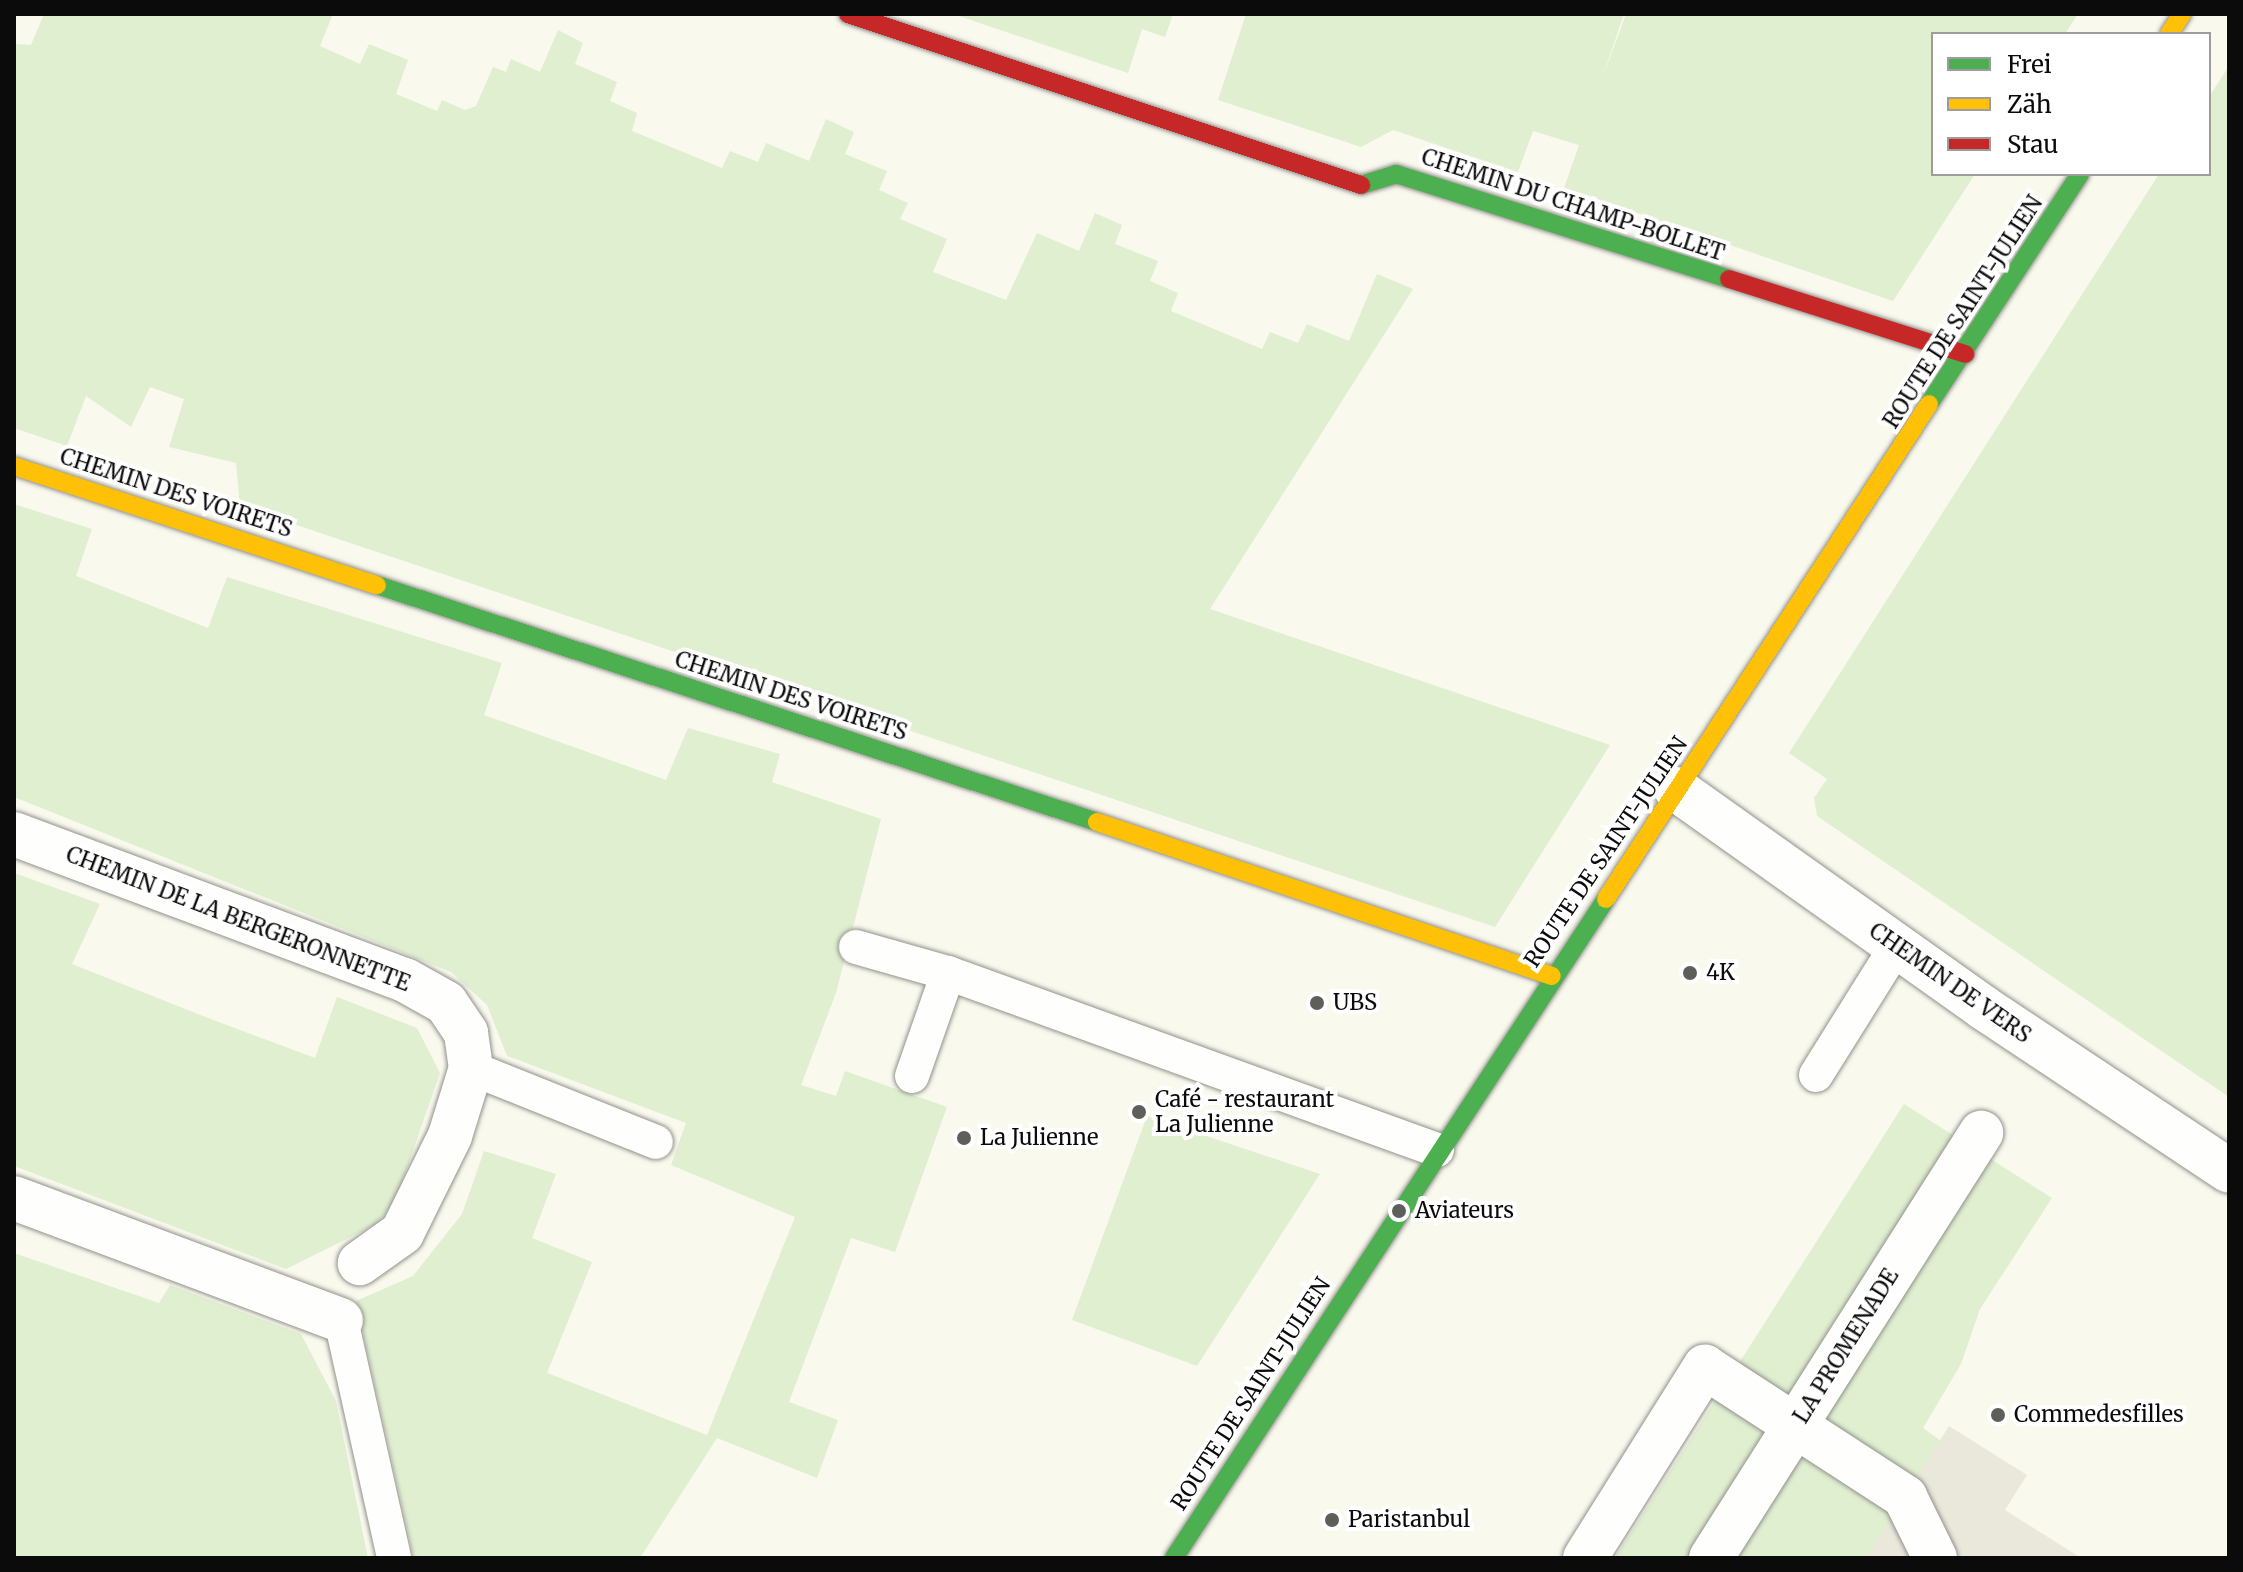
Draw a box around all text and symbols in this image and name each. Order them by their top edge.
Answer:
legend [1931,32,2211,176]
text: Frei [2007,49,2052,80]
text: Zäh [2007,89,2052,120]
text: Stau [2007,129,2058,160]
street label: CHEMIN DU CHAMP-BOLLET [1418,143,1728,267]
street label: ROUTE DE SAINT-JULIEN [1878,191,2048,433]
street label: CHEMIN DES VOIRETS [57,443,295,543]
street label: CHEMIN DES VOIRETS [672,646,910,746]
street label: ROUTE DE SAINT-JULIEN [1519,732,1693,972]
street label: CHEMIN DE LA BERGERONNETTE [62,841,414,997]
street label: CHEMIN DE VERS [1864,917,2036,1049]
place label: 4K [1706,960,1735,986]
marker: 4K [1681,964,1699,982]
place label: UBS [1333,990,1377,1016]
marker: UBS [1308,994,1326,1012]
place label: Café - restaurant La Julienne [1155,1086,1334,1138]
marker: Café - restaurant La Julienne [1130,1103,1148,1121]
place label: La Julienne [980,1125,1098,1151]
marker: La Julienne [955,1129,973,1147]
place label: Aviateurs [1415,1198,1514,1224]
marker: Aviateurs [1390,1202,1408,1220]
street label: LA PROMENADE [1788,1264,1904,1428]
street label: ROUTE DE SAINT-JULIEN [1166,1273,1336,1515]
place label: Commedesfilles [2014,1402,2184,1428]
marker: Commedesfilles [1989,1406,2007,1424]
place label: Paristanbul [1348,1507,1470,1533]
marker: Paristanbul [1323,1511,1341,1529]

